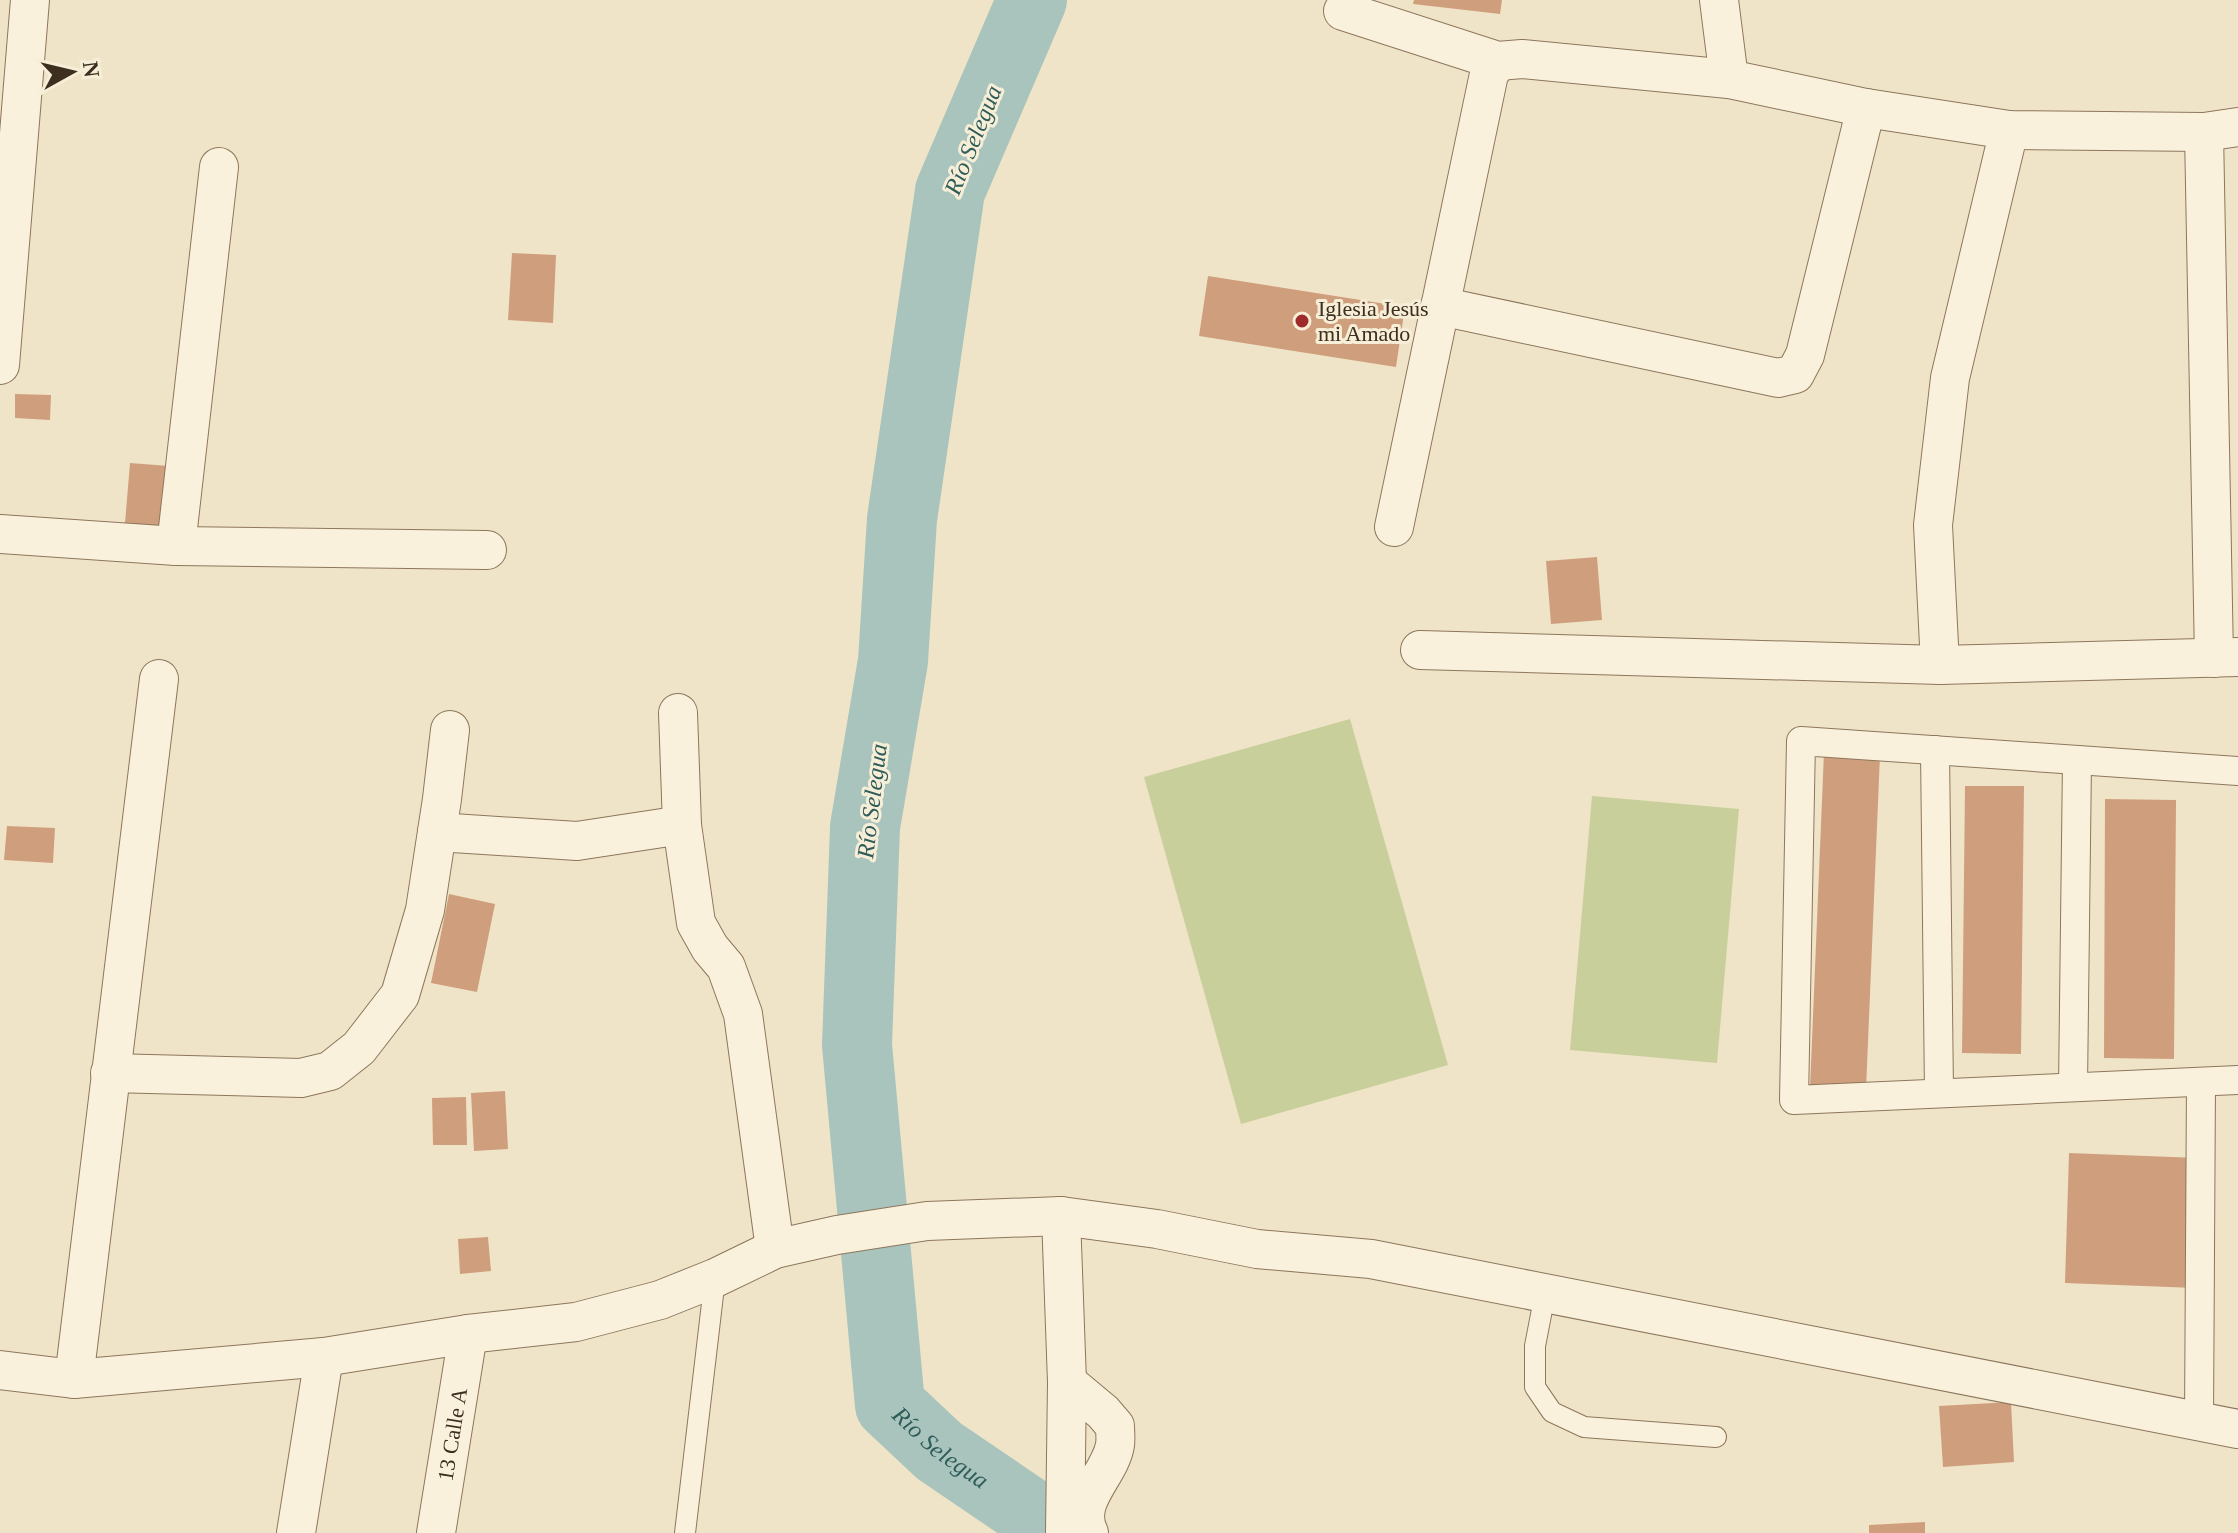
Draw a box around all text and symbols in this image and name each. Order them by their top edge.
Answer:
north arrow [32,32,112,112]
text: N [78,60,105,79]
water label: Río Selegua [939,82,1007,199]
place label: Iglesia Jesús mi Amado [1318,296,1429,346]
marker: Iglesia Jesús mi Amado [1293,312,1311,330]
water label: Río Selegua [852,742,892,861]
street label: 13 Calle A [433,1386,472,1483]
water label: Río Selegua [887,1401,993,1494]

